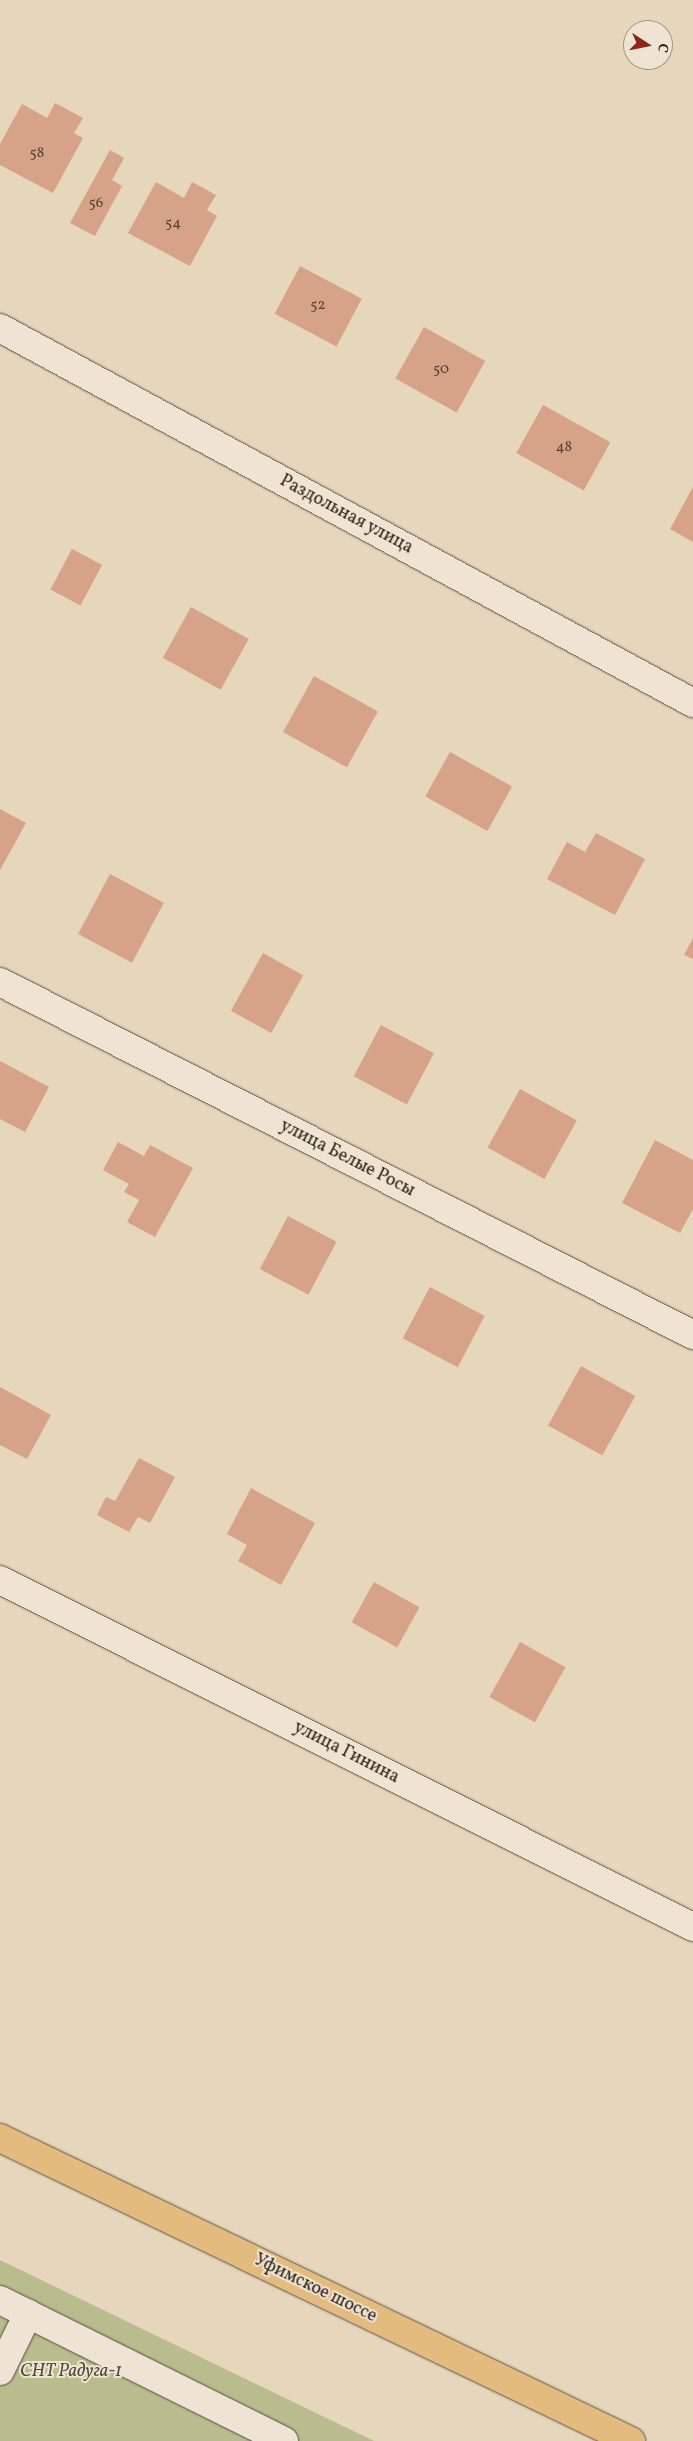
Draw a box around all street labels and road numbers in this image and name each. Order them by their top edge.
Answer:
street label: Раздольная улица [275,471,417,559]
street label: улица Белые Росы [276,1116,418,1202]
street label: улица Гинина [289,1717,403,1789]
street label: Уфимское шоссе [250,2250,380,2328]

